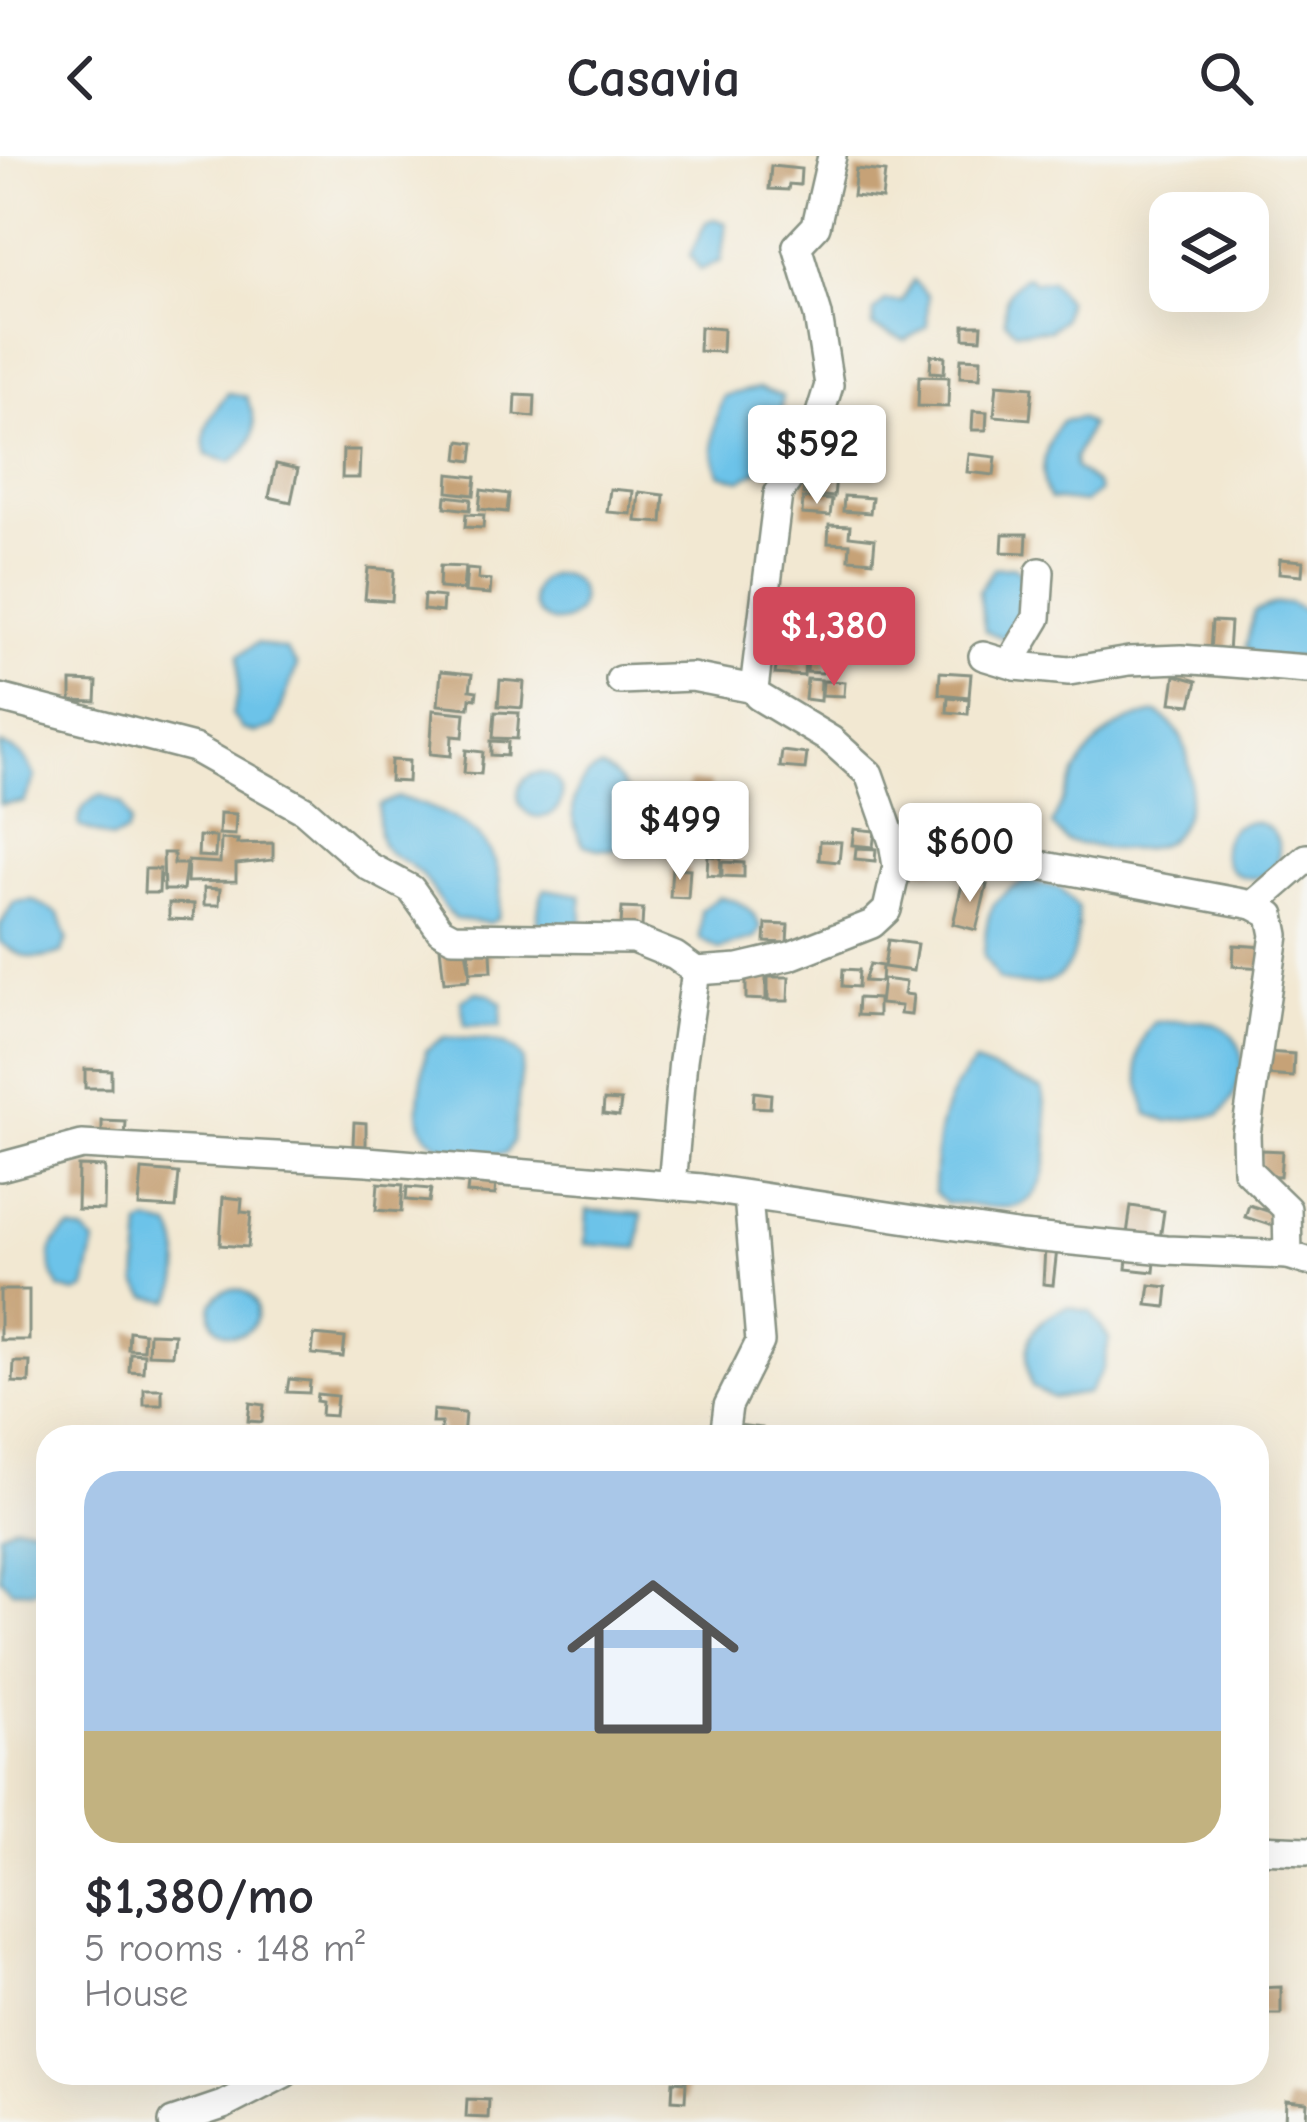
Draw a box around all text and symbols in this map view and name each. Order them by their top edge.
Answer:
icon: back [48,45,114,111]
icon: search [1193,45,1259,111]
text: Casavia [567,47,740,110]
map controls [1149,192,1269,312]
button: layers [1149,192,1269,312]
pin: $592 [746,405,888,507]
text: $592 [775,421,859,466]
pin: $1,380 [736,587,932,689]
text: $1,380 [780,603,888,648]
pin: $499 [609,781,751,883]
text: $499 [639,797,721,842]
pin: $600 [899,803,1041,905]
text: $600 [926,819,1014,864]
icon: home [545,1549,761,1765]
text: $1,380/mo [84,1867,314,1926]
text: 5 rooms · 148 m² [84,1926,365,1971]
text: House [84,1971,188,2016]

